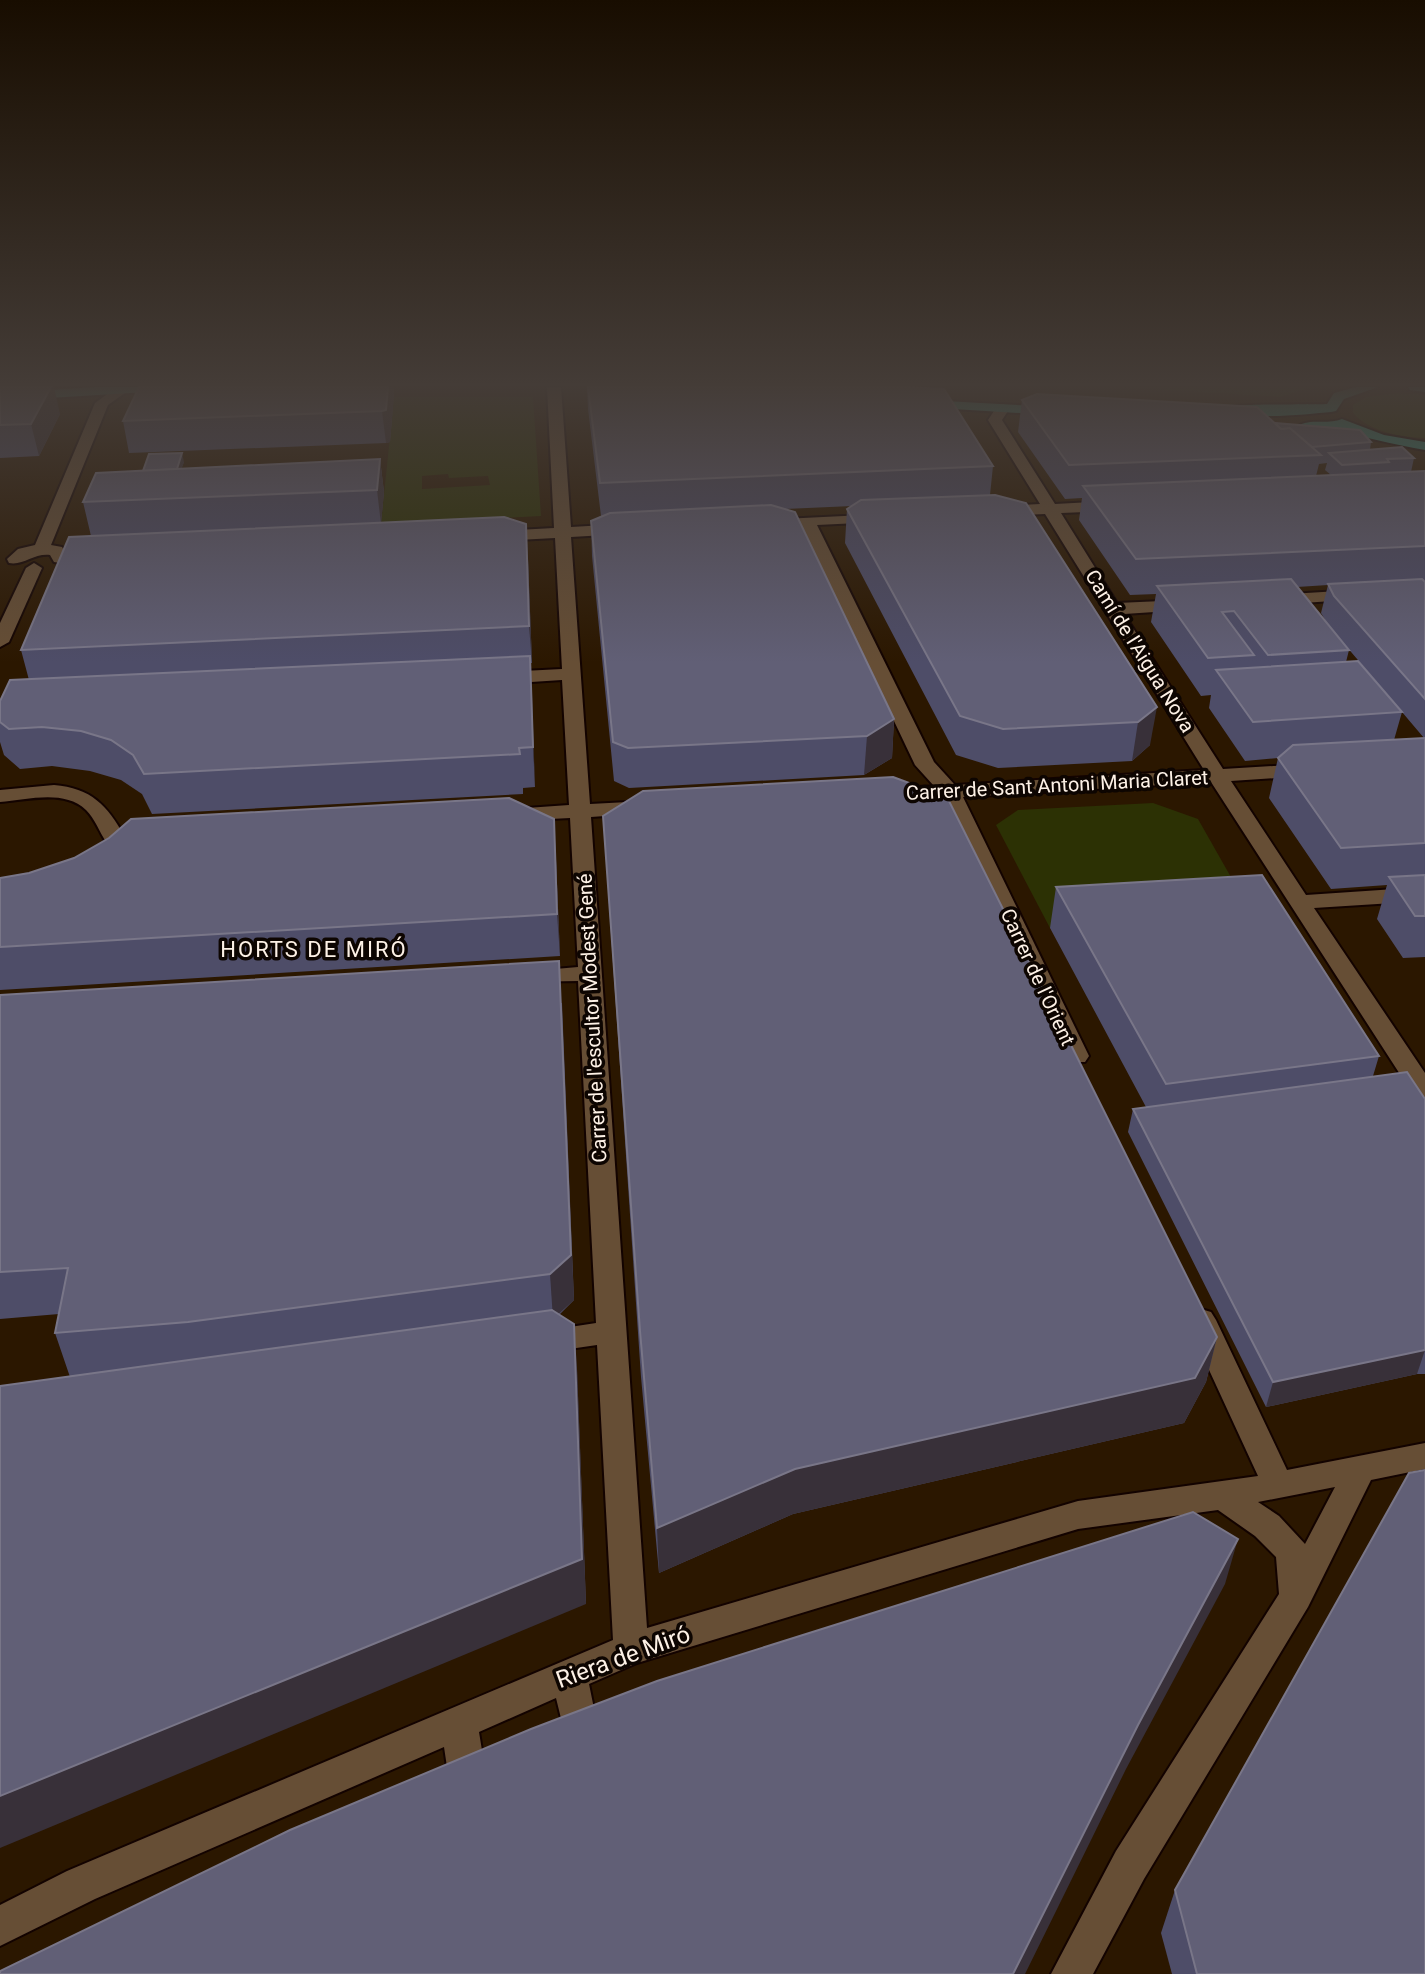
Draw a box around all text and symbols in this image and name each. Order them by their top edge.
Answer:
street label: Camí de l'Aigua Nova [1080,565,1200,737]
street label: Carrer de Sant Antoni Maria Claret [905,765,1209,805]
street label: Carrer de l'escultor Modest Gené [572,873,612,1163]
street label: Carrer de l'Orient [996,905,1080,1049]
district label: HORTS DE MIRÓ [220,936,408,962]
street label: Riera de Miró [552,1620,694,1694]

